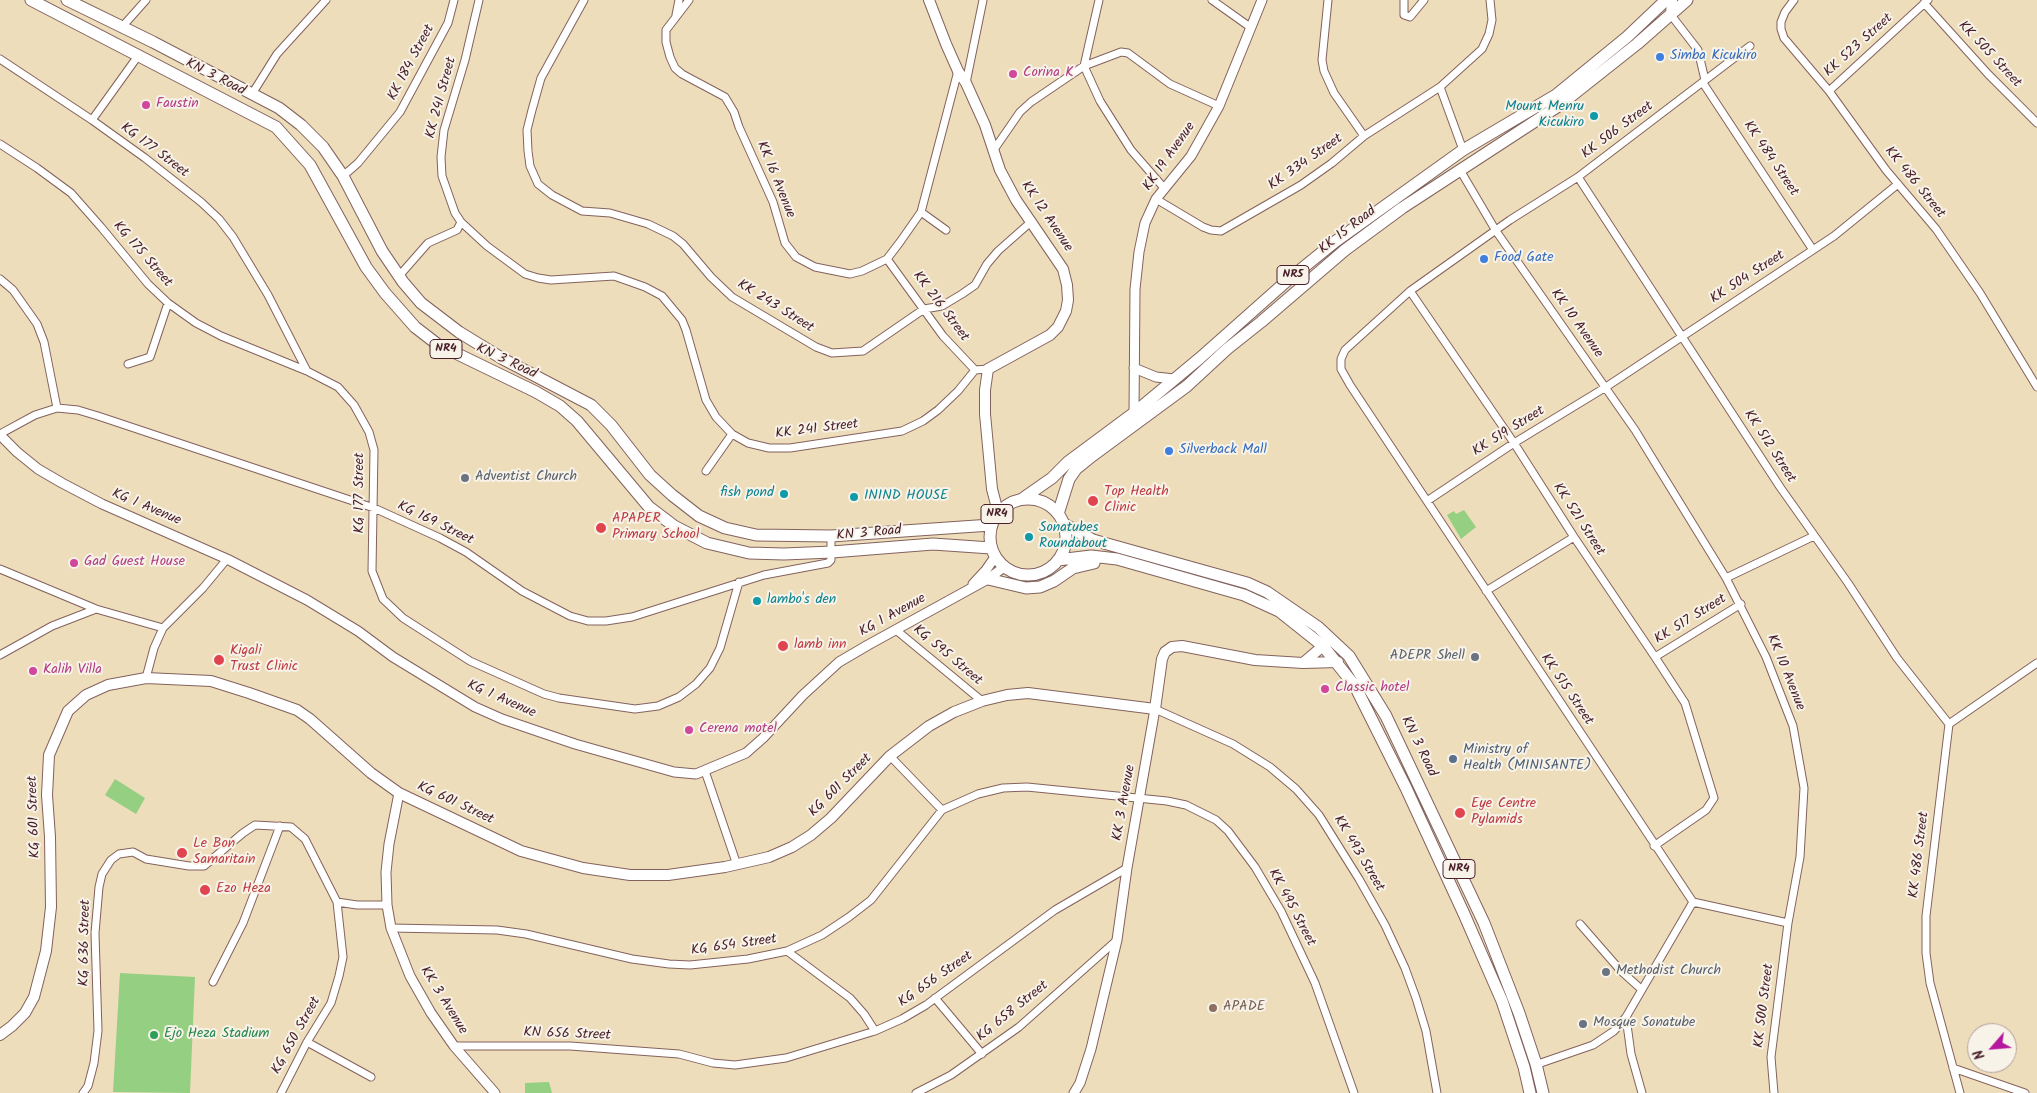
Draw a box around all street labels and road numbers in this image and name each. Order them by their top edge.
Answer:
street label: KK 523 Street [1821,11,1897,81]
street label: KK 505 Street [1954,18,2024,92]
street label: KK 184 Street [385,22,439,104]
street label: KK 241 Street [423,55,461,141]
street label: KN 3 Road [182,56,248,100]
street label: KK 506 Street [1579,99,1657,163]
street label: KK 484 Street [1739,118,1801,200]
street label: KK 19 Avenue [1140,119,1200,195]
street label: KG 177 Street [117,120,191,182]
street label: KK 334 Street [1266,131,1346,195]
street label: KK 16 Avenue [752,139,798,221]
street label: KK 486 Street [1880,144,1948,222]
street label: KK 12 Avenue [1016,179,1076,255]
street label: KK 15 Road [1316,204,1380,258]
street label: KG 175 Street [109,219,175,291]
street label: KK 504 Street [1708,248,1788,308]
road number: NR5 [1277,266,1309,284]
street label: KK 216 Street [908,269,972,345]
street label: KK 243 Street [734,277,816,337]
street label: KK 10 Avenue [1546,286,1606,362]
road number: NR4 [430,339,462,358]
street label: KN 3 Road [473,341,539,383]
street label: KK 519 Street [1470,403,1548,461]
street label: KK 512 Street [1739,407,1799,487]
street label: KK 241 Street [775,417,859,443]
street label: KG 177 Street [353,453,369,533]
street label: KK 521 Street [1548,480,1608,560]
street label: KG 1 Avenue [109,486,183,530]
street label: KG 169 Street [394,498,476,550]
road number: NR4 [981,504,1013,524]
street label: KN 3 Road [836,523,902,545]
street label: KG 1 Avenue [857,591,929,641]
street label: KK 517 Street [1652,591,1730,649]
street label: KG 595 Street [909,622,985,690]
street label: KK 10 Avenue [1762,633,1808,713]
street label: KK 515 Street [1536,651,1596,729]
street label: KG 1 Avenue [464,677,538,723]
street label: KN 3 Road [1396,714,1440,780]
street label: KG 601 Street [806,751,876,821]
street label: KK 3 Avenue [1110,764,1140,842]
street label: KG 601 Street [25,775,45,859]
street label: KG 601 Street [414,779,496,829]
street label: KK 486 Street [1906,811,1934,899]
street label: KK 493 Street [1329,813,1387,895]
road number: NR4 [1443,860,1475,879]
street label: KK 495 Street [1264,866,1318,950]
street label: KG 636 Street [77,899,95,987]
street label: KG 654 Street [690,932,778,960]
street label: KG 656 Street [896,948,976,1012]
street label: KK 500 Street [1751,963,1779,1049]
street label: KK 3 Avenue [415,964,471,1038]
street label: KG 658 Street [974,978,1052,1046]
street label: KG 650 Street [269,994,325,1078]
street label: KN 656 Street [523,1025,611,1045]

